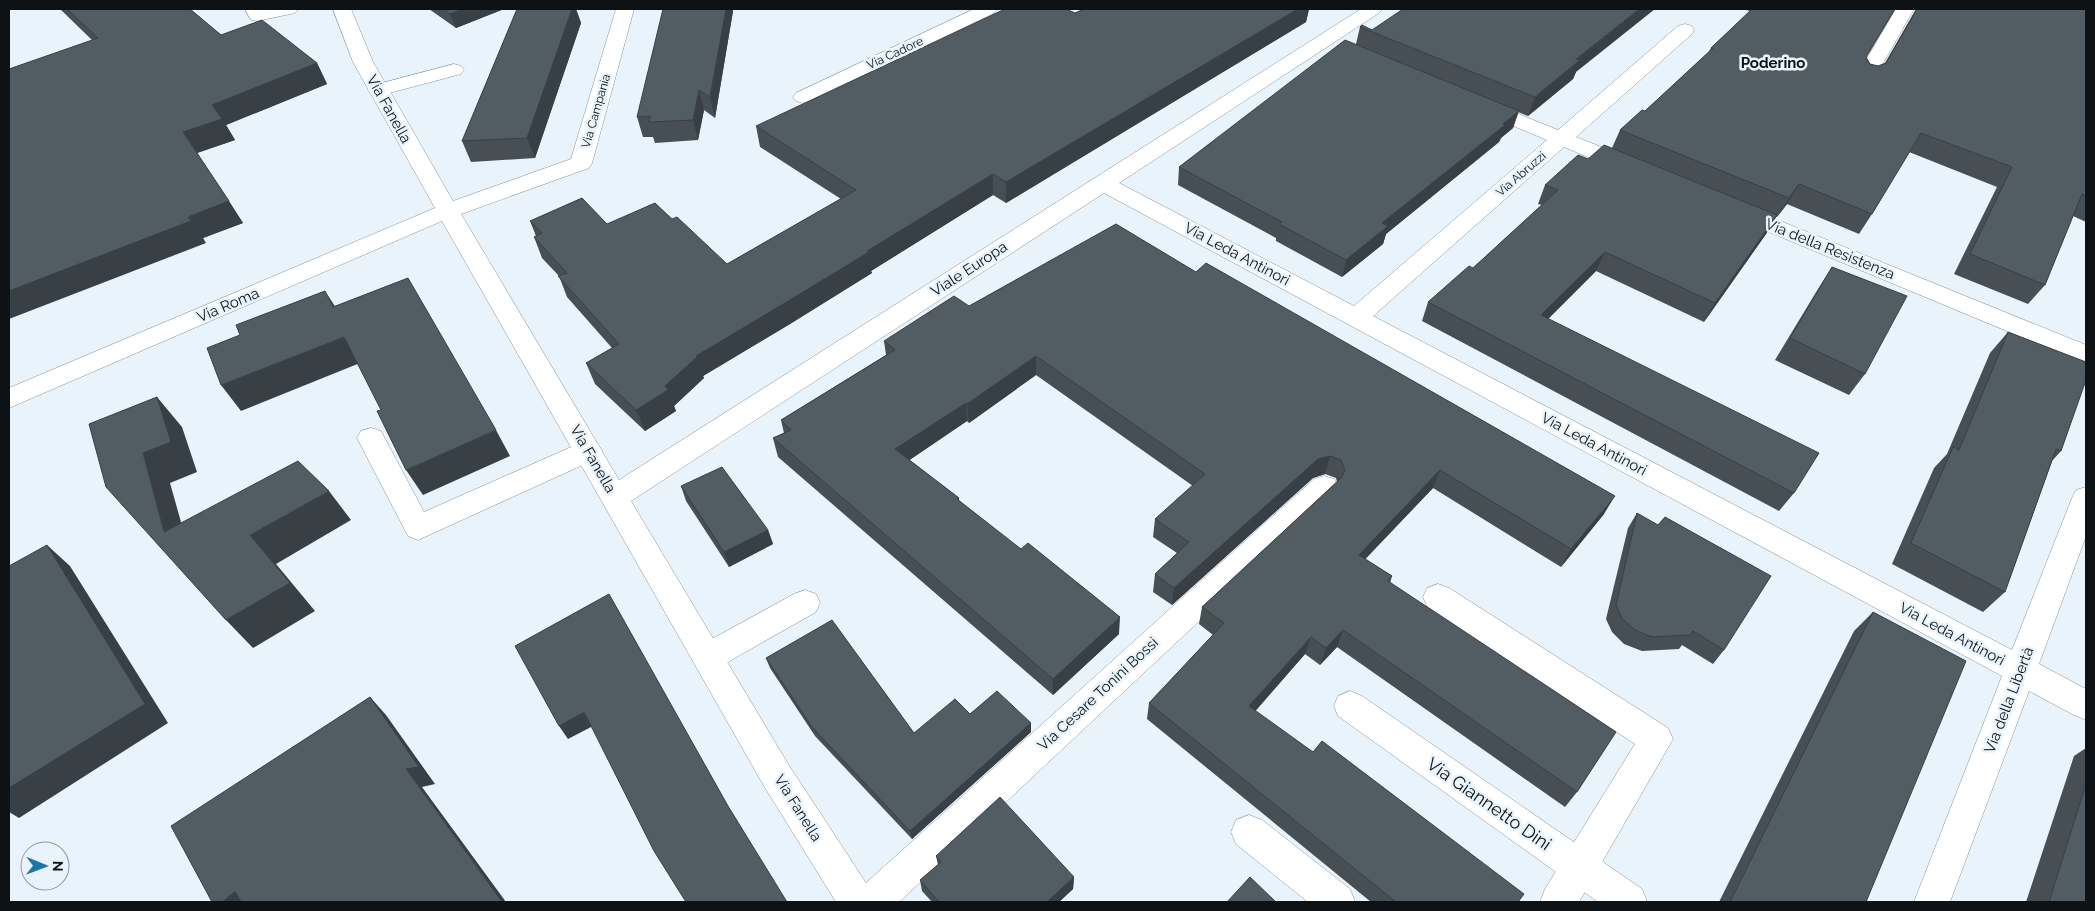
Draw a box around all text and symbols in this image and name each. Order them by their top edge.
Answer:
street label: Via Cadore [864,34,926,72]
district label: Poderino [1741,54,1805,72]
street label: Via Fanella [363,72,415,146]
street label: Via Campania [579,72,613,150]
street label: Via Abruzzi [1493,149,1549,199]
street label: Via della Resistenza [1763,215,1897,283]
street label: Via Leda Antinori [1181,219,1293,289]
street label: Viale Europa [927,238,1011,300]
street label: Via Roma [194,284,262,326]
street label: Via Leda Antinori [1538,409,1650,479]
street label: Via Fanella [566,422,620,496]
street label: Via Leda Antinori [1896,599,2008,669]
street label: Via Cesare Tonini Bossi [1034,633,1162,755]
street label: Via della Libertà [1980,644,2038,756]
street label: Via Giannetto Dini [1423,753,1556,854]
street label: Via Fanella [770,771,826,845]
north arrow [20,841,70,891]
text: N [50,861,66,872]

